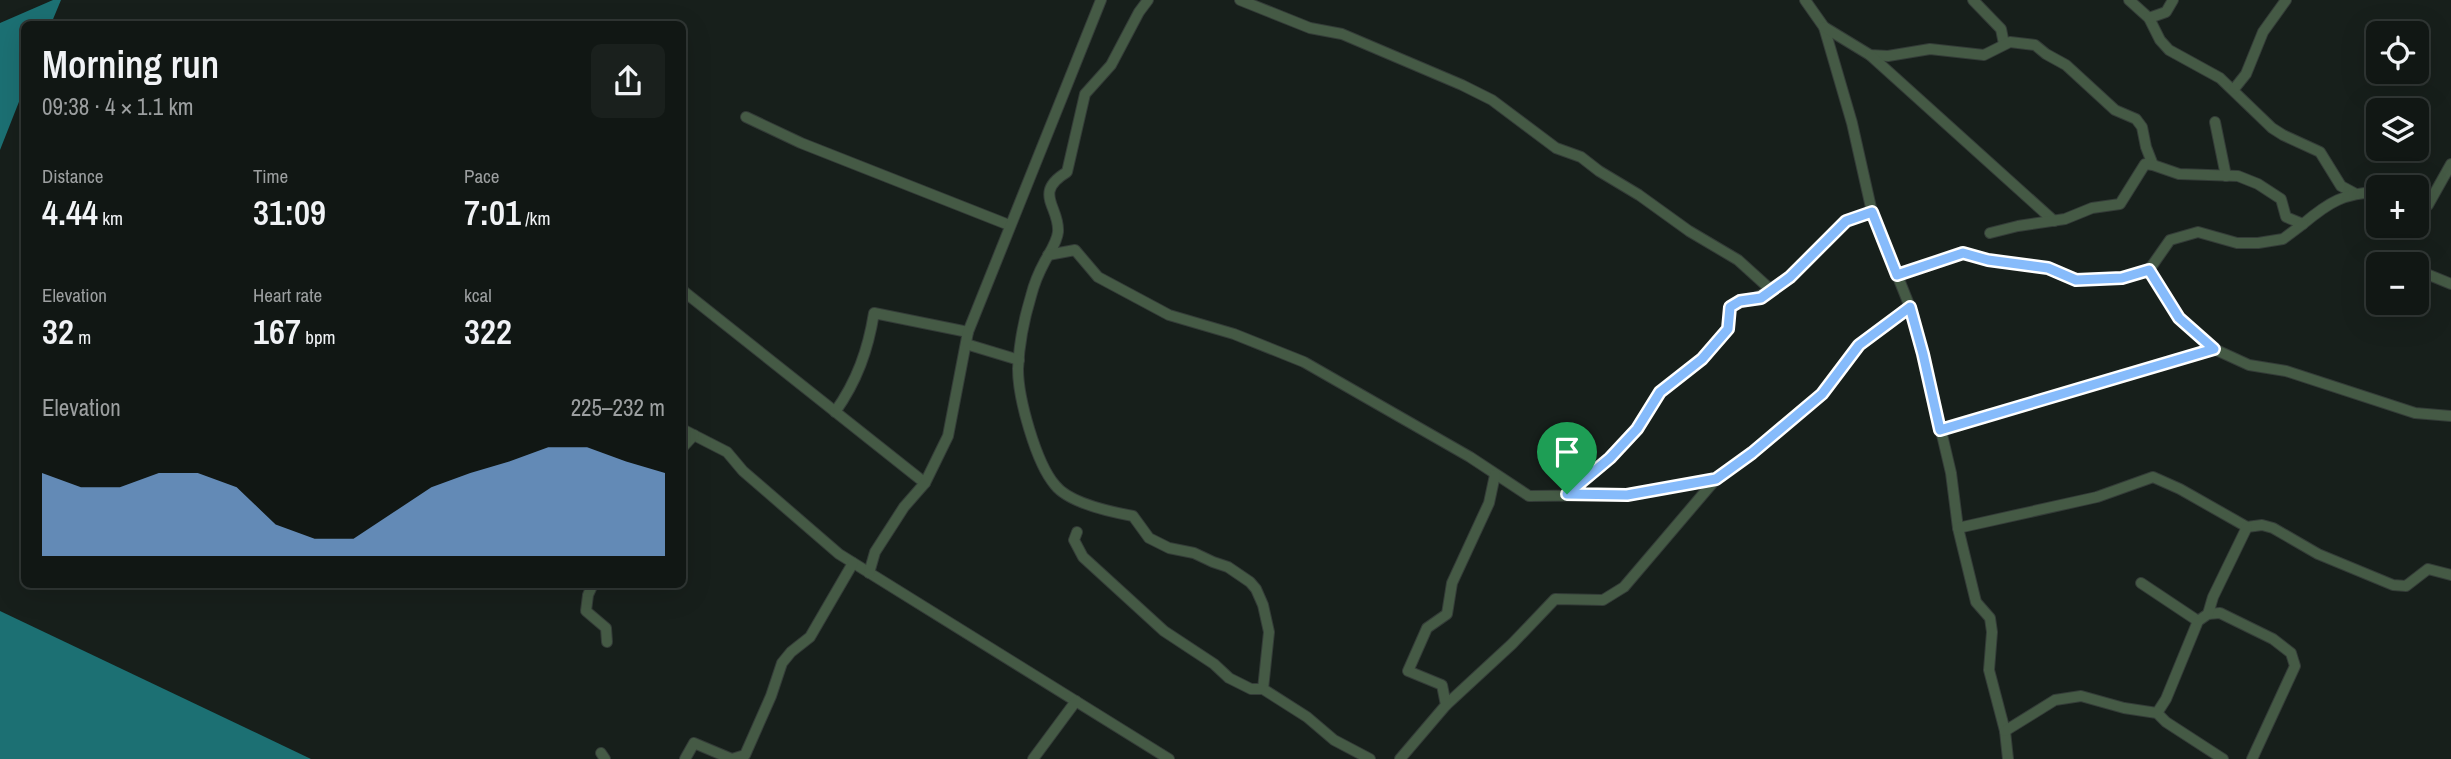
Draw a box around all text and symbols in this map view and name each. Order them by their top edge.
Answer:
map controls [2366,21,2429,315]
button: locate [2366,21,2429,84]
text: Morning run [42,39,219,90]
button: share [591,44,665,118]
text: 09:38 · 4 × 1.1 km [42,91,194,122]
button: layers [2366,98,2429,161]
text: Distance [42,163,103,189]
text: Time [253,163,288,189]
text: Pace [464,163,500,189]
button: + [2366,175,2429,238]
text: 4.44 [42,189,98,236]
text: 31:09 [253,189,326,236]
text: 7:01 [464,189,521,236]
text: km [98,205,123,231]
text: /km [521,205,550,231]
button: − [2366,252,2429,315]
text: Elevation [42,282,107,308]
text: Heart rate [253,282,322,308]
text: kcal [464,282,492,308]
text: 32 [42,308,74,355]
text: 167 [253,308,301,355]
text: 322 [464,308,512,355]
text: m [74,324,91,350]
text: bpm [301,324,336,350]
text: Elevation [42,392,121,423]
text: 225–232 m [571,392,665,423]
pin [1537,422,1597,494]
icon: arrive [1548,433,1586,471]

